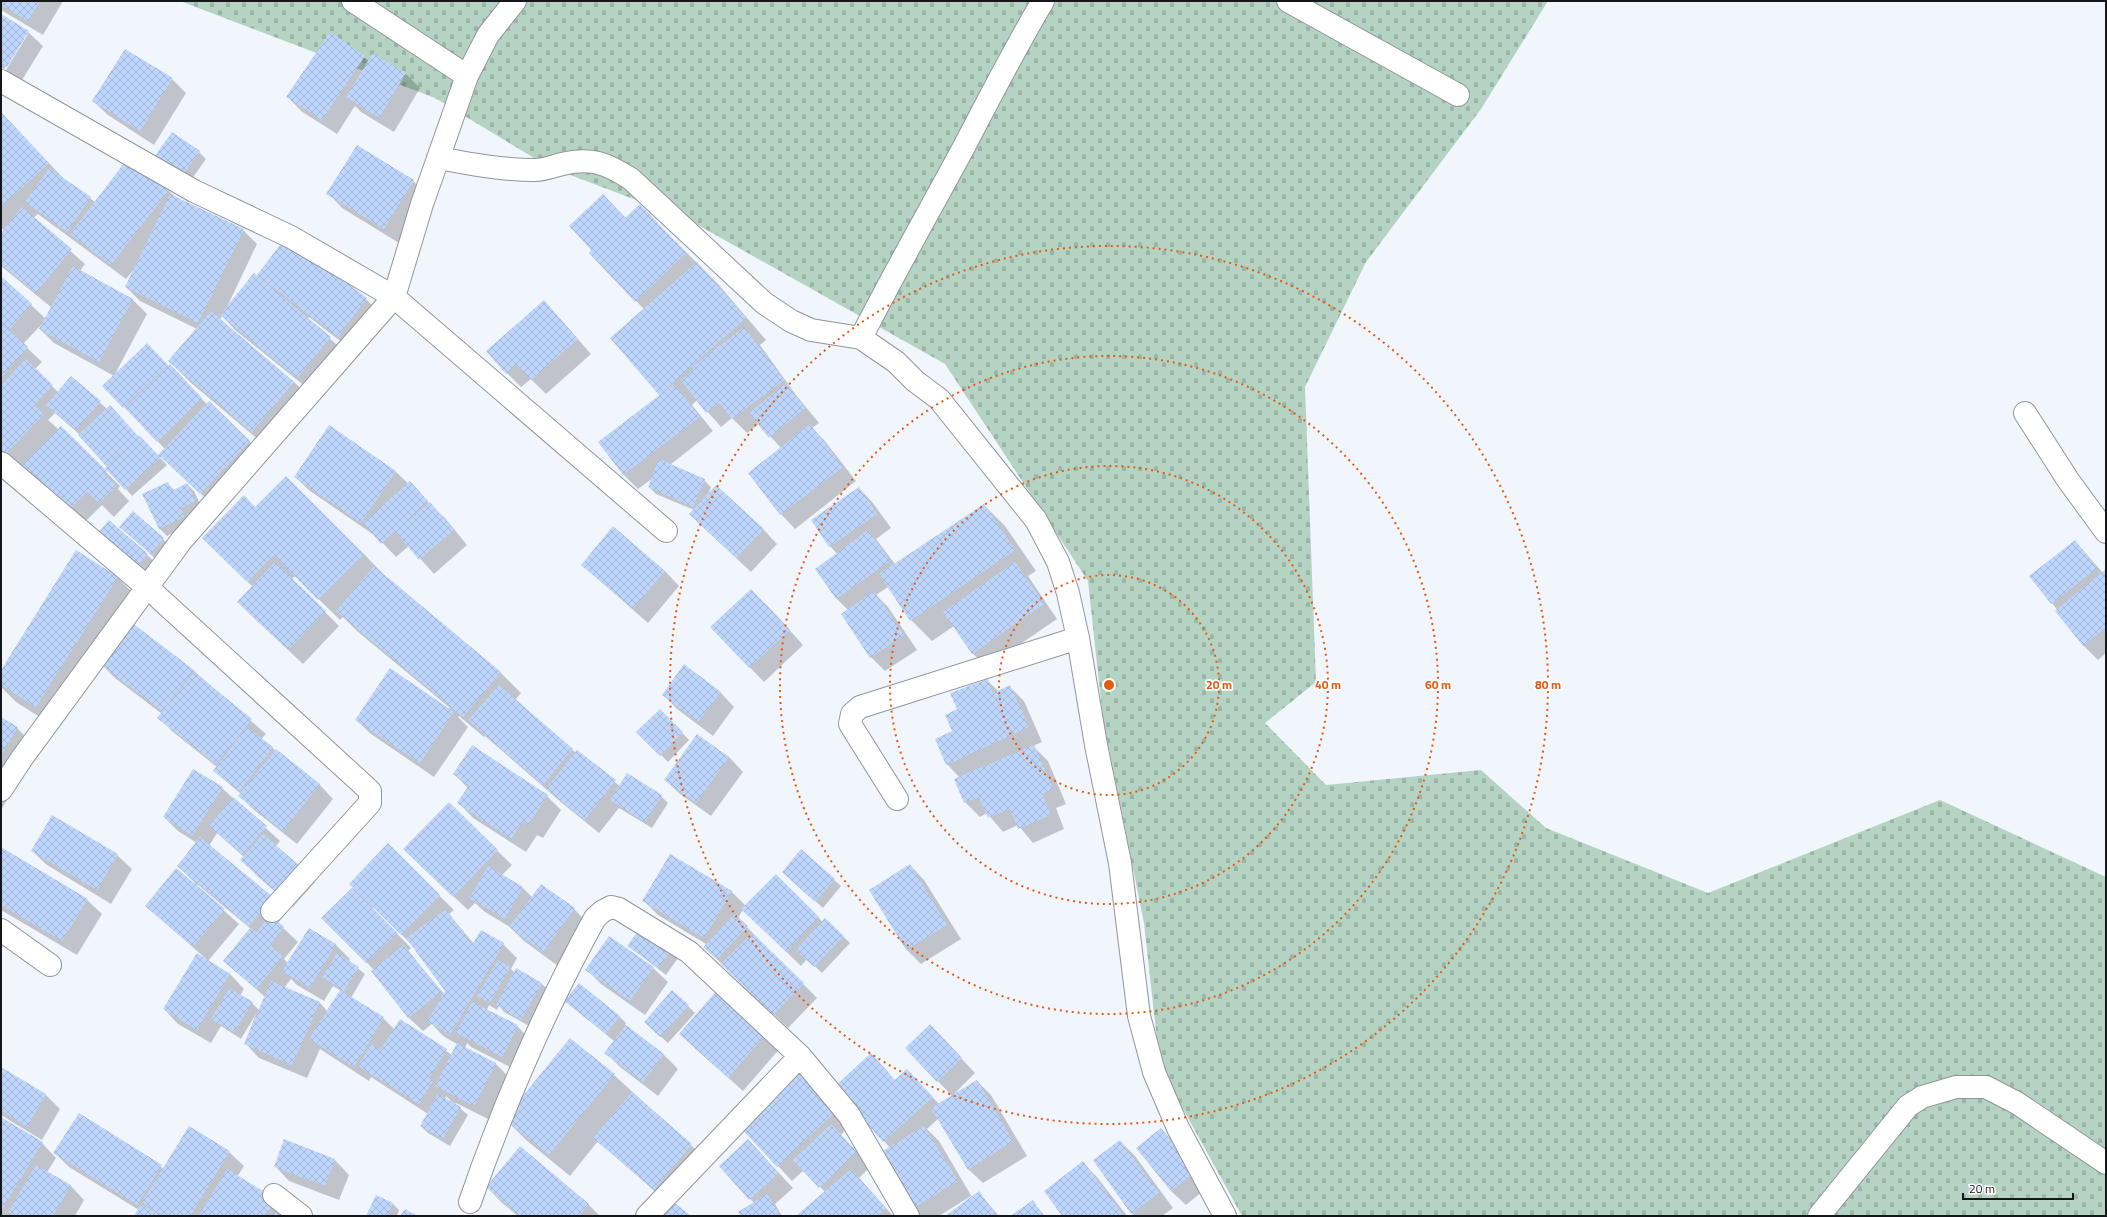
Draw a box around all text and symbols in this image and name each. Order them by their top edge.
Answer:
text: 20 m [1206,675,1232,694]
text: 40 m [1315,675,1341,694]
text: 60 m [1425,675,1451,694]
text: 80 m [1535,675,1561,694]
centre of rings [1102,678,1116,692]
scale bar [1963,1175,2073,1201]
text: 20 m [1969,1179,1995,1198]

